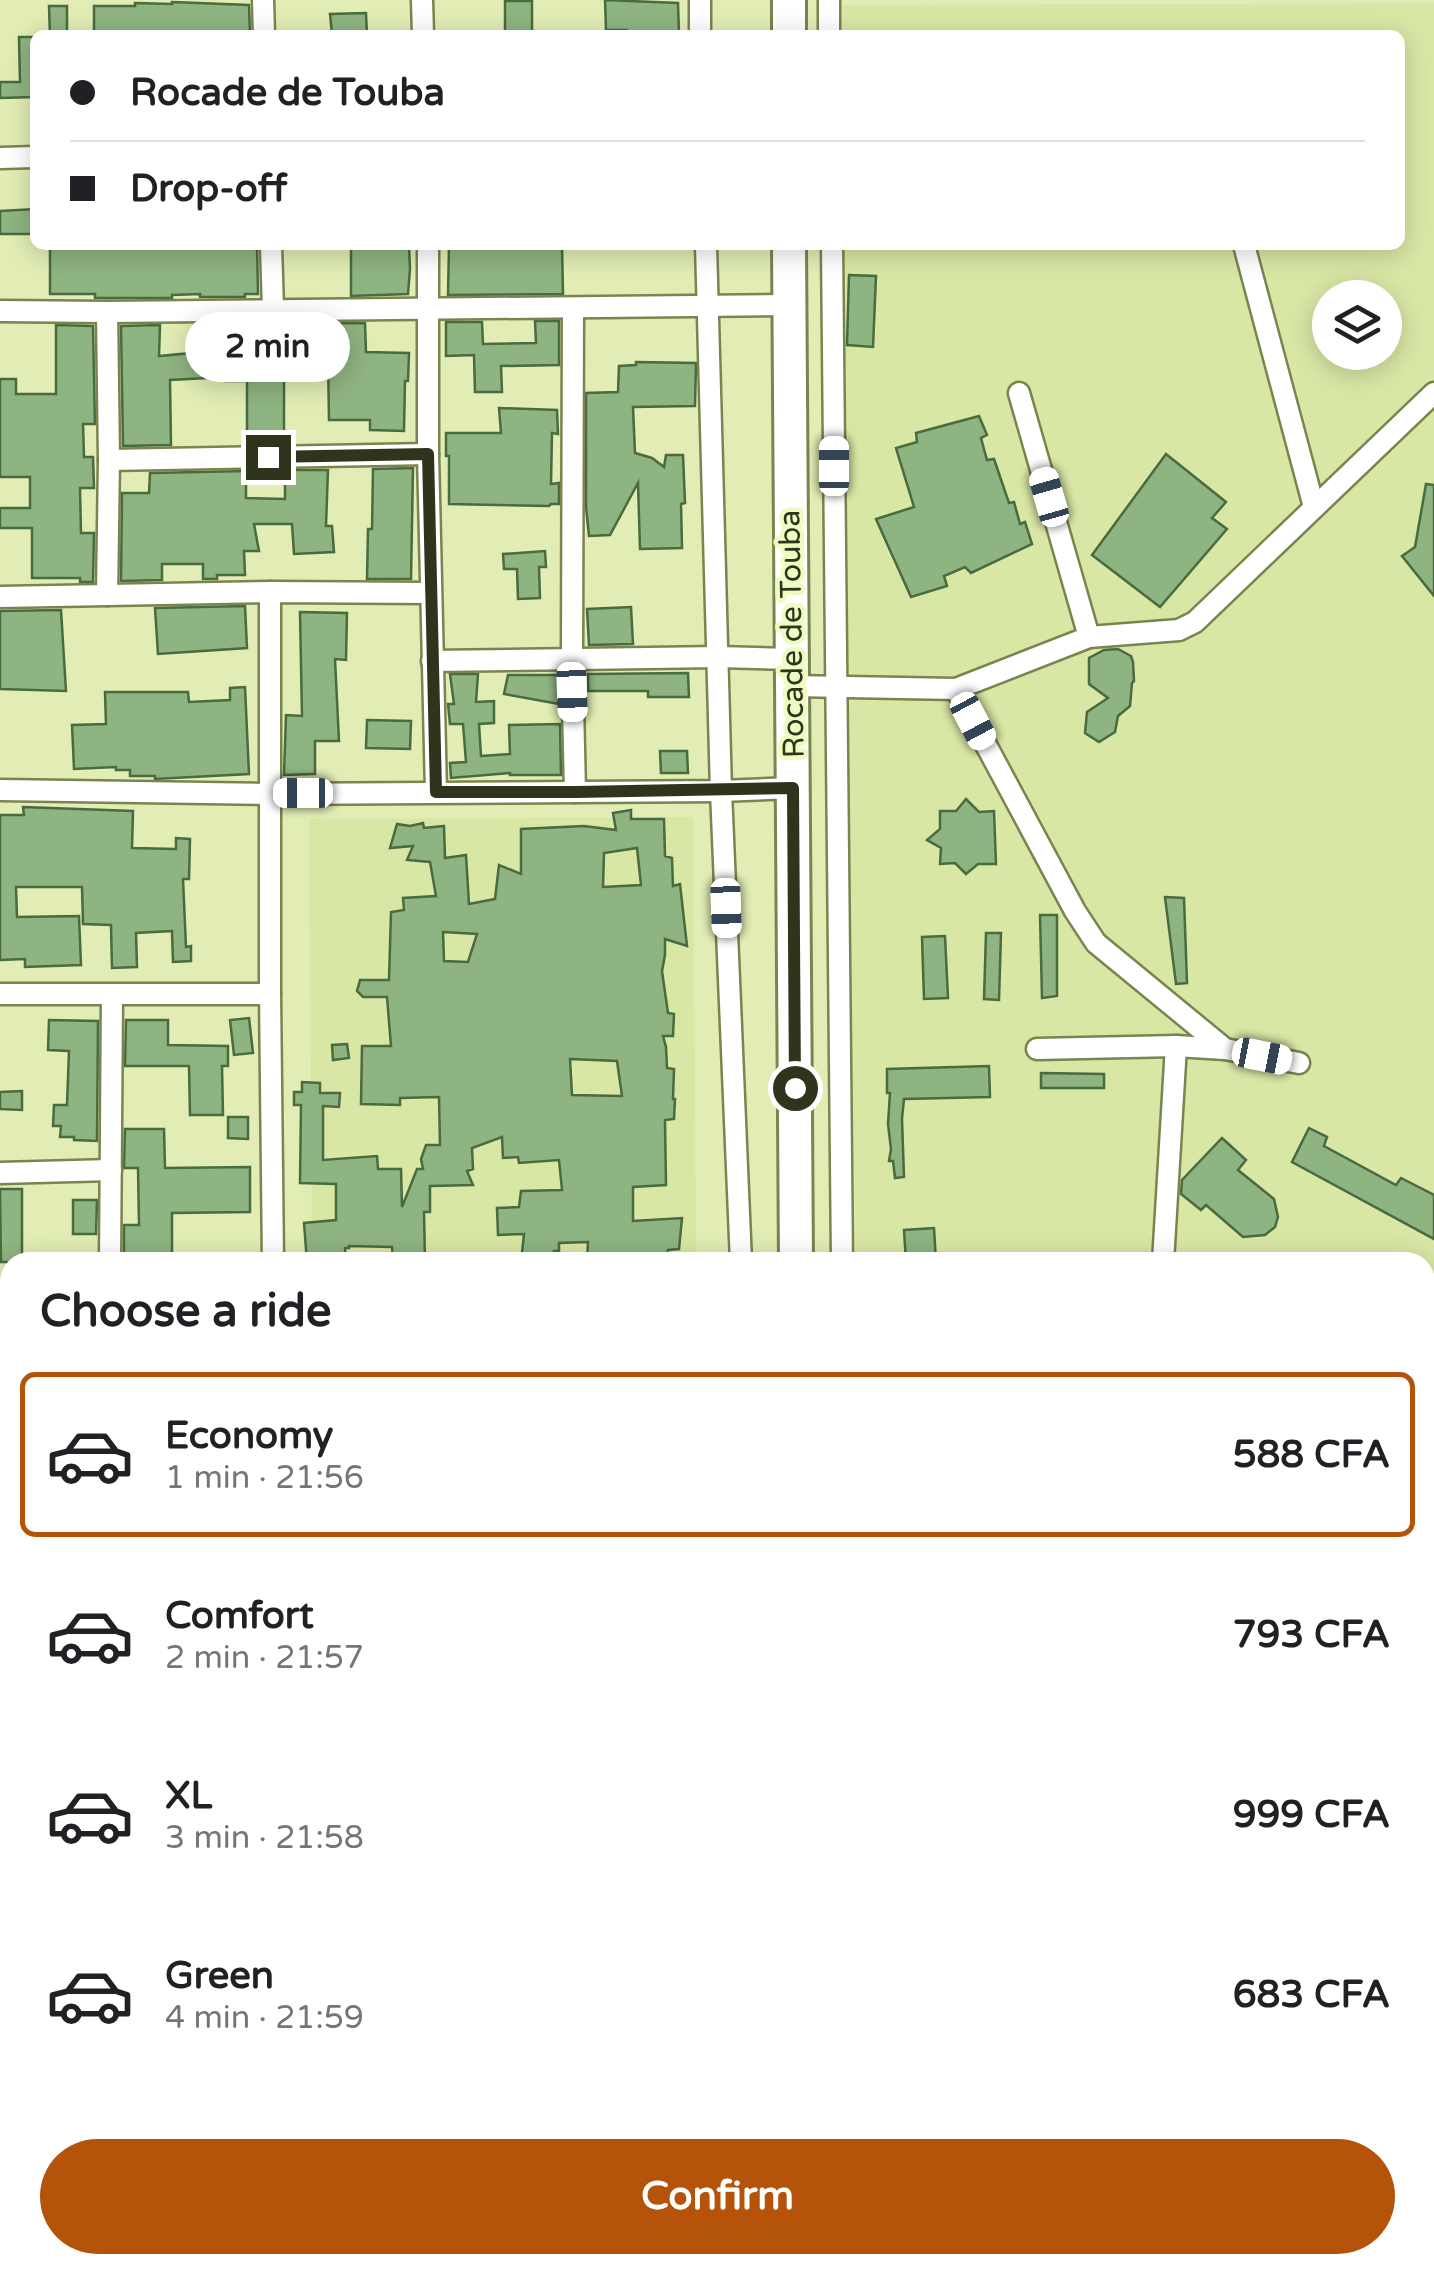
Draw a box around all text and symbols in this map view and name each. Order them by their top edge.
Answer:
text: Rocade de Touba [130,70,445,116]
text: Drop-off [130,166,287,212]
map controls [1312,280,1402,370]
button: layers [1312,280,1402,370]
callout: 2 min [186,312,350,382]
text: 2 min [225,328,310,366]
route end [246,435,291,480]
car [819,436,849,496]
car [1026,464,1072,530]
street label: Rocade de Touba [771,509,813,759]
car [556,661,588,723]
car [946,687,1000,755]
car [273,778,333,808]
car [710,877,742,939]
car [1230,1036,1294,1076]
route start [773,1066,818,1111]
text: Choose a ride [40,1285,331,1339]
icon: car [45,1410,135,1500]
text: Economy [165,1413,333,1459]
text: 588 CFA [1233,1432,1390,1478]
text: 1 min · 21:56 [165,1459,364,1497]
icon: car [45,1590,135,1680]
text: Comfort [165,1593,314,1639]
text: 793 CFA [1233,1612,1390,1658]
text: 2 min · 21:57 [165,1639,364,1677]
icon: car [45,1770,135,1860]
text: XL [165,1773,212,1819]
text: 999 CFA [1233,1792,1390,1838]
text: 3 min · 21:58 [165,1819,364,1857]
icon: car [45,1950,135,2040]
text: Green [165,1953,274,1999]
text: 683 CFA [1233,1972,1390,2018]
text: 4 min · 21:59 [165,1999,364,2037]
button: Confirm [40,2139,1395,2254]

